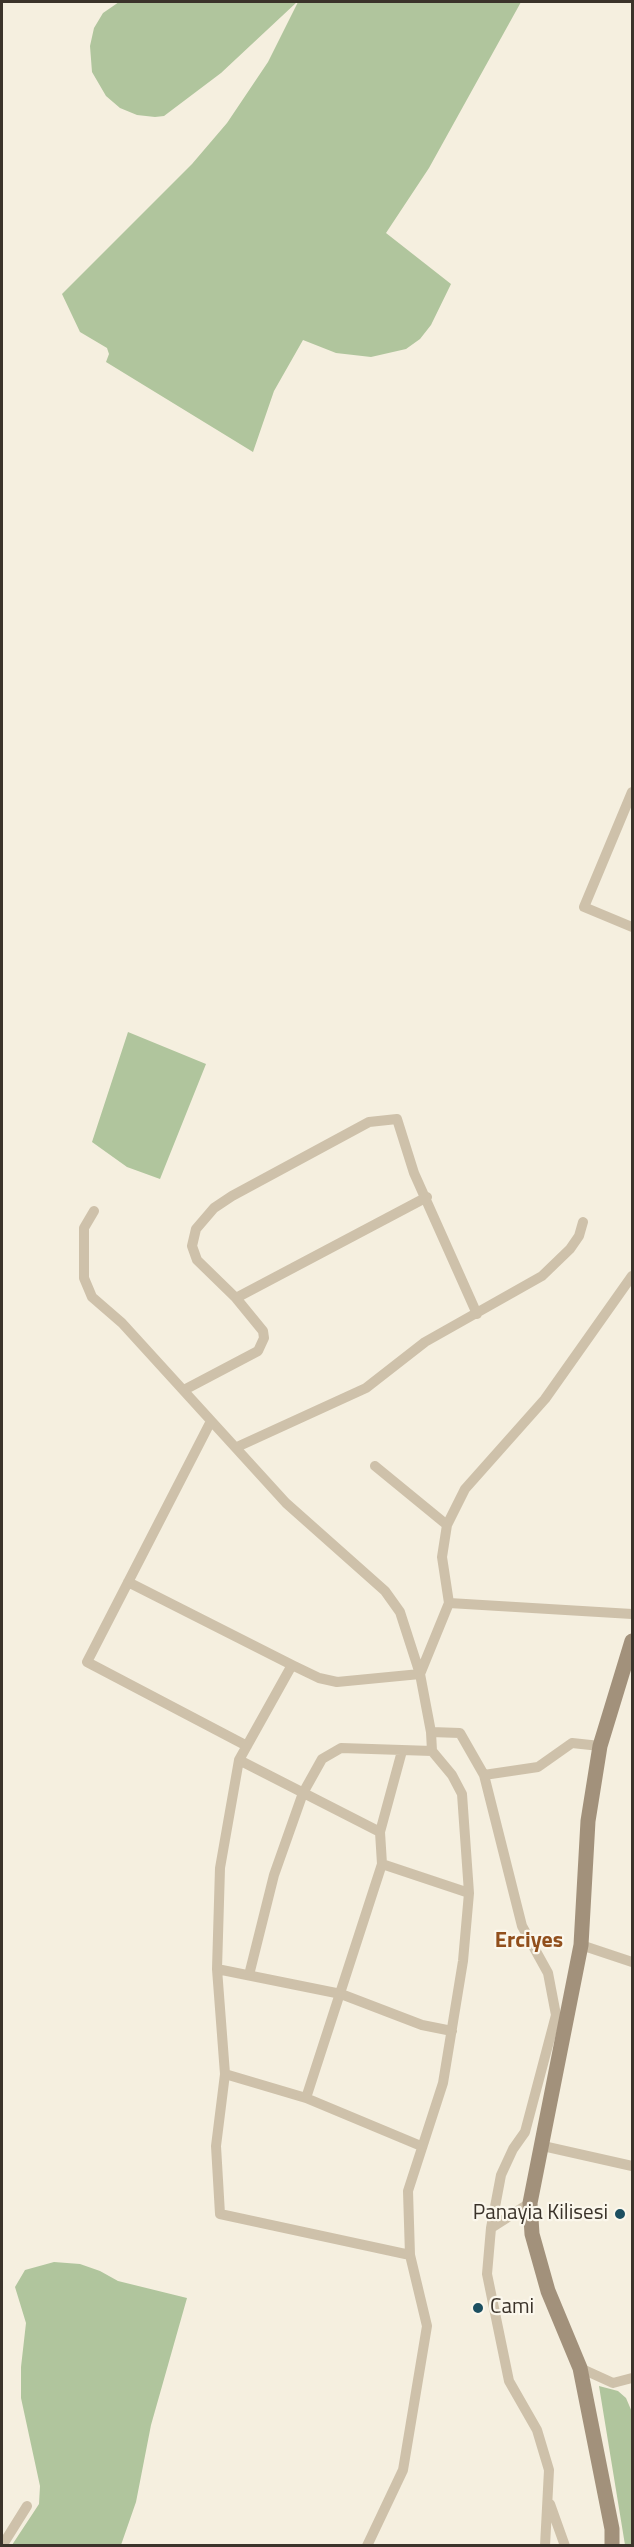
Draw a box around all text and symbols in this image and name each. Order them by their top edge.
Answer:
district label: Erciyes [495,1929,563,1955]
place label: Panayia Kilisesi [473,2201,608,2227]
marker: Panayia Kilisesi [613,2207,627,2221]
place label: Cami [490,2295,534,2321]
marker: Cami [471,2301,485,2315]

